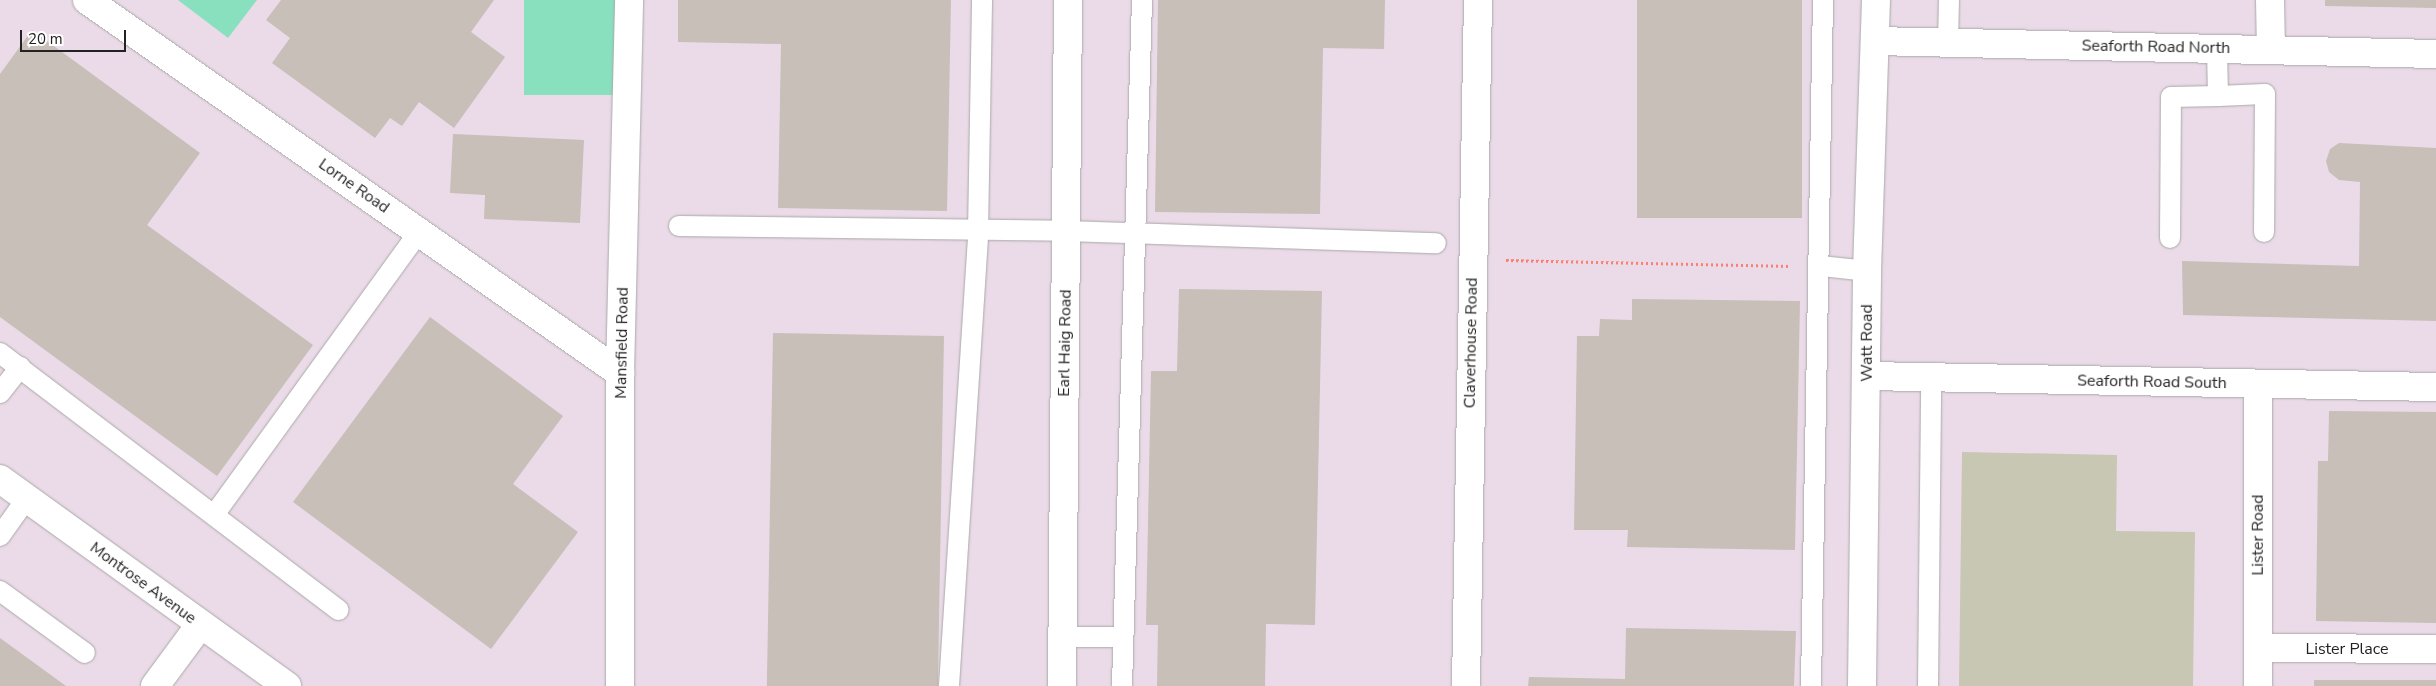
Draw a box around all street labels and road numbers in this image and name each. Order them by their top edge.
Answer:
street label: Seaforth Road North [2081,36,2231,58]
street label: Lorne Road [315,155,393,217]
street label: Claverhouse Road [1460,277,1482,409]
street label: Mansfield Road [611,287,633,399]
street label: Earl Haig Road [1054,289,1076,397]
street label: Watt Road [1857,304,1877,382]
street label: Seaforth Road South [2077,371,2227,393]
street label: Lister Road [2248,494,2268,576]
street label: Montrose Avenue [86,538,200,628]
street label: Lister Place [2306,639,2388,659]

